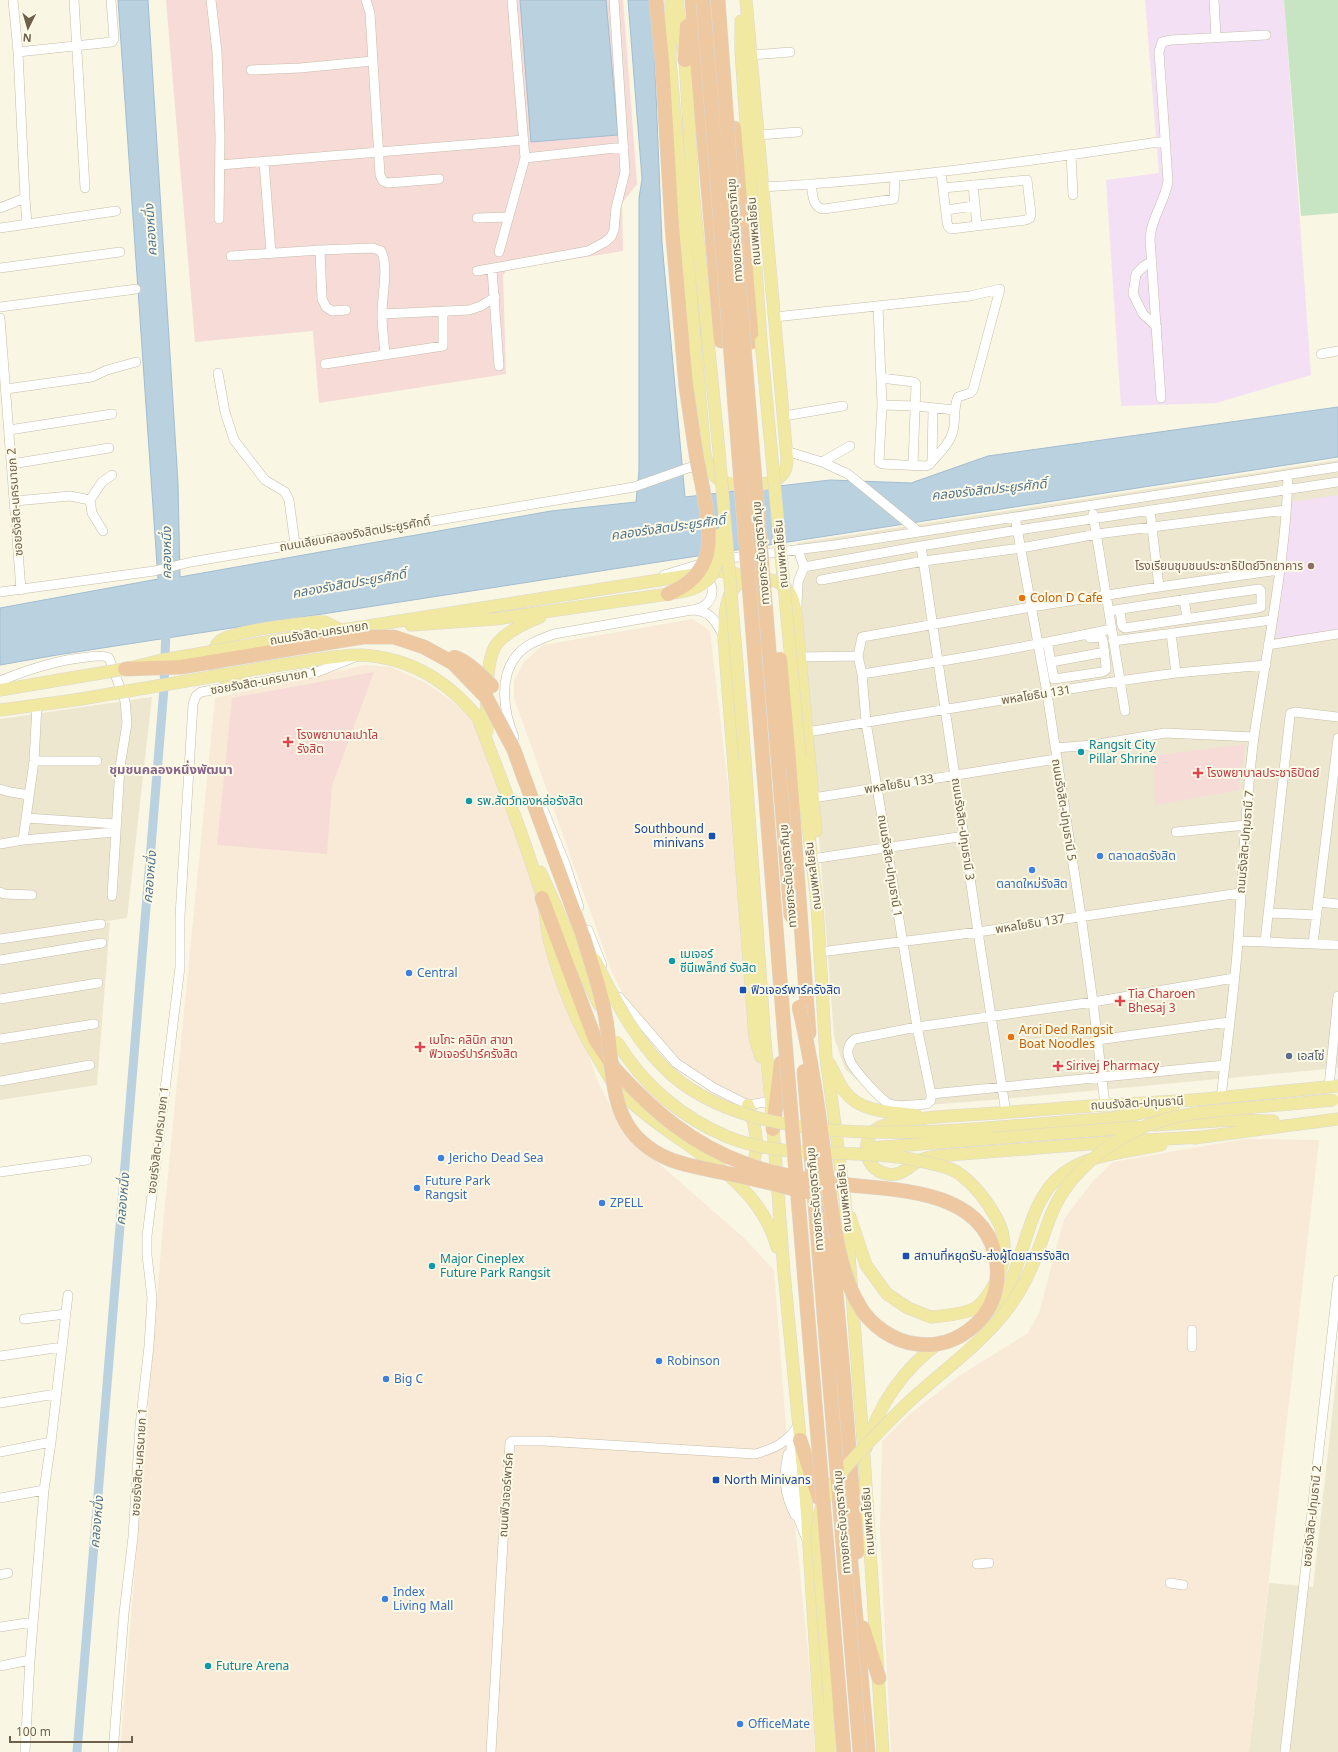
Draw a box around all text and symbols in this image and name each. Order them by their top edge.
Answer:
north arrow [8,8,48,48]
text: N [22,31,32,46]
street label: ทางยกระดับอุตราภิมุข [722,178,747,282]
street label: ถนนพหลโยธิน [743,196,764,266]
water label: คลองหนึ่ง [139,202,161,257]
street label: ซอยรังสิต-นครนายก 2 [2,447,27,557]
water label: คลองรังสิตประยูรศักดิ์ [931,474,1051,504]
street label: ทางยกระดับอุตราภิมุข [748,501,773,606]
water label: คลองรังสิตประยูรศักดิ์ [610,509,730,544]
street label: ถนนเลียบคลองรังสิตประยูรศักดิ์ [278,512,432,555]
street label: ถนนพหลโยธิน [769,519,792,589]
water label: คลองหนึ่ง [157,526,175,579]
place label: โรงเรียนชุมชนประชาธิปัตย์วิทยาคาร [1135,557,1303,574]
marker: โรงเรียนชุมชนประชาธิปัตย์วิทยาคาร [1306,561,1316,571]
water label: คลองรังสิตประยูรศักดิ์ [291,563,411,602]
place label: Colon D Cafe [1030,589,1103,606]
marker: Colon D Cafe [1017,593,1027,603]
street label: ถนนรังสิต-นครนายก [268,616,370,649]
street label: ซอยรังสิต-นครนายก 1 [209,663,319,698]
street label: พหลโยธิน 131 [1000,681,1072,708]
place label: โรงพยาบาลเปาโล รังสิต [297,726,378,757]
marker: โรงพยาบาลเปาโล รังสิต [282,736,294,748]
place label: Rangsit City Pillar Shrine [1089,736,1157,767]
marker: Rangsit City Pillar Shrine [1076,747,1086,757]
street label: ถนนรังสิต-ปทุมธานี 5 [1048,758,1081,862]
district label: ชุมชนคลองหนึ่งพัฒนา [109,760,233,778]
place label: โรงพยาบาลประชาธิปัตย์ [1207,764,1319,781]
marker: โรงพยาบาลประชาธิปัตย์ [1192,767,1204,779]
street label: พหลโยธิน 133 [863,770,935,797]
street label: ถนนรังสิต-ปทุมธานี 3 [948,777,979,881]
street label: ถนนรังสิต-ปทุมธานี 7 [1232,790,1257,894]
place label: รพ.สัตว์ทองหล่อรังสิต [477,792,583,809]
marker: รพ.สัตว์ทองหล่อรังสิต [464,796,474,806]
street label: ถนนรังสิต-ปทุมธานี 1 [874,814,907,918]
place label: Southbound minivans [634,820,704,851]
street label: ทางยกระดับอุตราภิมุข [775,824,800,929]
marker: Southbound minivans [707,831,717,841]
street label: ถนนพหลโยธิน [800,841,825,911]
place label: ตลาดสดรังสิต [1108,847,1176,864]
water label: คลองหนึ่ง [138,849,160,904]
marker: ตลาดสดรังสิต [1095,851,1105,861]
marker: ตลาดใหม่รังสิต [1027,865,1037,875]
place label: ตลาดใหม่รังสิต [996,875,1068,892]
street label: พหลโยธิน 137 [994,910,1066,937]
place label: เมเจอร์ ซีนีเพล็กซ์ รังสิต [680,945,756,976]
marker: เมเจอร์ ซีนีเพล็กซ์ รังสิต [667,956,677,966]
place label: Central [417,964,458,981]
marker: Central [404,968,414,978]
place label: ฟิวเจอร์พาร์ครังสิต [751,981,841,998]
marker: ฟิวเจอร์พาร์ครังสิต [738,985,748,995]
place label: Tia Charoen Bhesaj 3 [1128,985,1196,1016]
marker: Tia Charoen Bhesaj 3 [1115,996,1125,1006]
place label: Aroi Ded Rangsit Boat Noodles [1019,1021,1114,1052]
place label: เมโกะ คลินิก สาขา ฟิวเจอร์ปาร์ครังสิต [429,1031,518,1062]
marker: Aroi Ded Rangsit Boat Noodles [1006,1032,1016,1042]
marker: เมโกะ คลินิก สาขา ฟิวเจอร์ปาร์ครังสิต [414,1041,426,1053]
place label: เอสโซ่ [1297,1047,1324,1064]
marker: เอสโซ่ [1284,1051,1294,1061]
place label: Sirivej Pharmacy [1066,1057,1160,1074]
marker: Sirivej Pharmacy [1053,1061,1063,1071]
street label: ซอยรังสิต-นครนายก 1 [142,1085,173,1195]
street label: ถนนรังสิต-ปทุมธานี [1090,1092,1184,1113]
street label: ทางยกระดับอุตราภิมุข [802,1147,827,1252]
place label: Jericho Dead Sea [448,1149,544,1166]
marker: Jericho Dead Sea [436,1153,446,1163]
street label: ถนนพหลโยธิน [831,1163,856,1233]
water label: คลองหนึ่ง [111,1171,133,1226]
place label: Future Park Rangsit [425,1172,491,1203]
marker: Future Park Rangsit [412,1183,422,1193]
place label: ZPELL [610,1194,643,1211]
marker: ZPELL [597,1198,607,1208]
place label: สถานที่หยุดรับ-ส่งผู้โดยสารรังสิต [914,1247,1070,1264]
place label: Major Cineplex Future Park Rangsit [440,1250,551,1281]
marker: สถานที่หยุดรับ-ส่งผู้โดยสารรังสิต [901,1251,911,1261]
marker: Major Cineplex Future Park Rangsit [427,1261,437,1271]
place label: Robinson [667,1352,720,1369]
marker: Robinson [654,1356,664,1366]
place label: Big C [394,1370,423,1387]
marker: Big C [381,1374,391,1384]
street label: ซอยรังสิต-นครนายก 1 [126,1407,151,1517]
street label: ถนนฟิวเจอร์พาร์ค [494,1452,517,1538]
street label: ซอยรังสิต-ปทุมธานี 2 [1298,1464,1325,1568]
street label: ทางยกระดับอุตราภิมุข [829,1470,854,1575]
place label: North Minivans [724,1471,811,1488]
marker: North Minivans [711,1475,721,1485]
street label: ถนนพหลโยธิน [857,1486,878,1556]
water label: คลองหนึ่ง [85,1494,107,1549]
place label: Index Living Mall [393,1583,453,1614]
marker: Index Living Mall [380,1594,390,1604]
place label: Future Arena [216,1657,289,1674]
marker: Future Arena [203,1661,213,1671]
place label: OfficeMate [748,1715,810,1732]
scale bar [10,1718,132,1744]
marker: OfficeMate [735,1719,745,1729]
text: 100 m [16,1723,51,1740]

